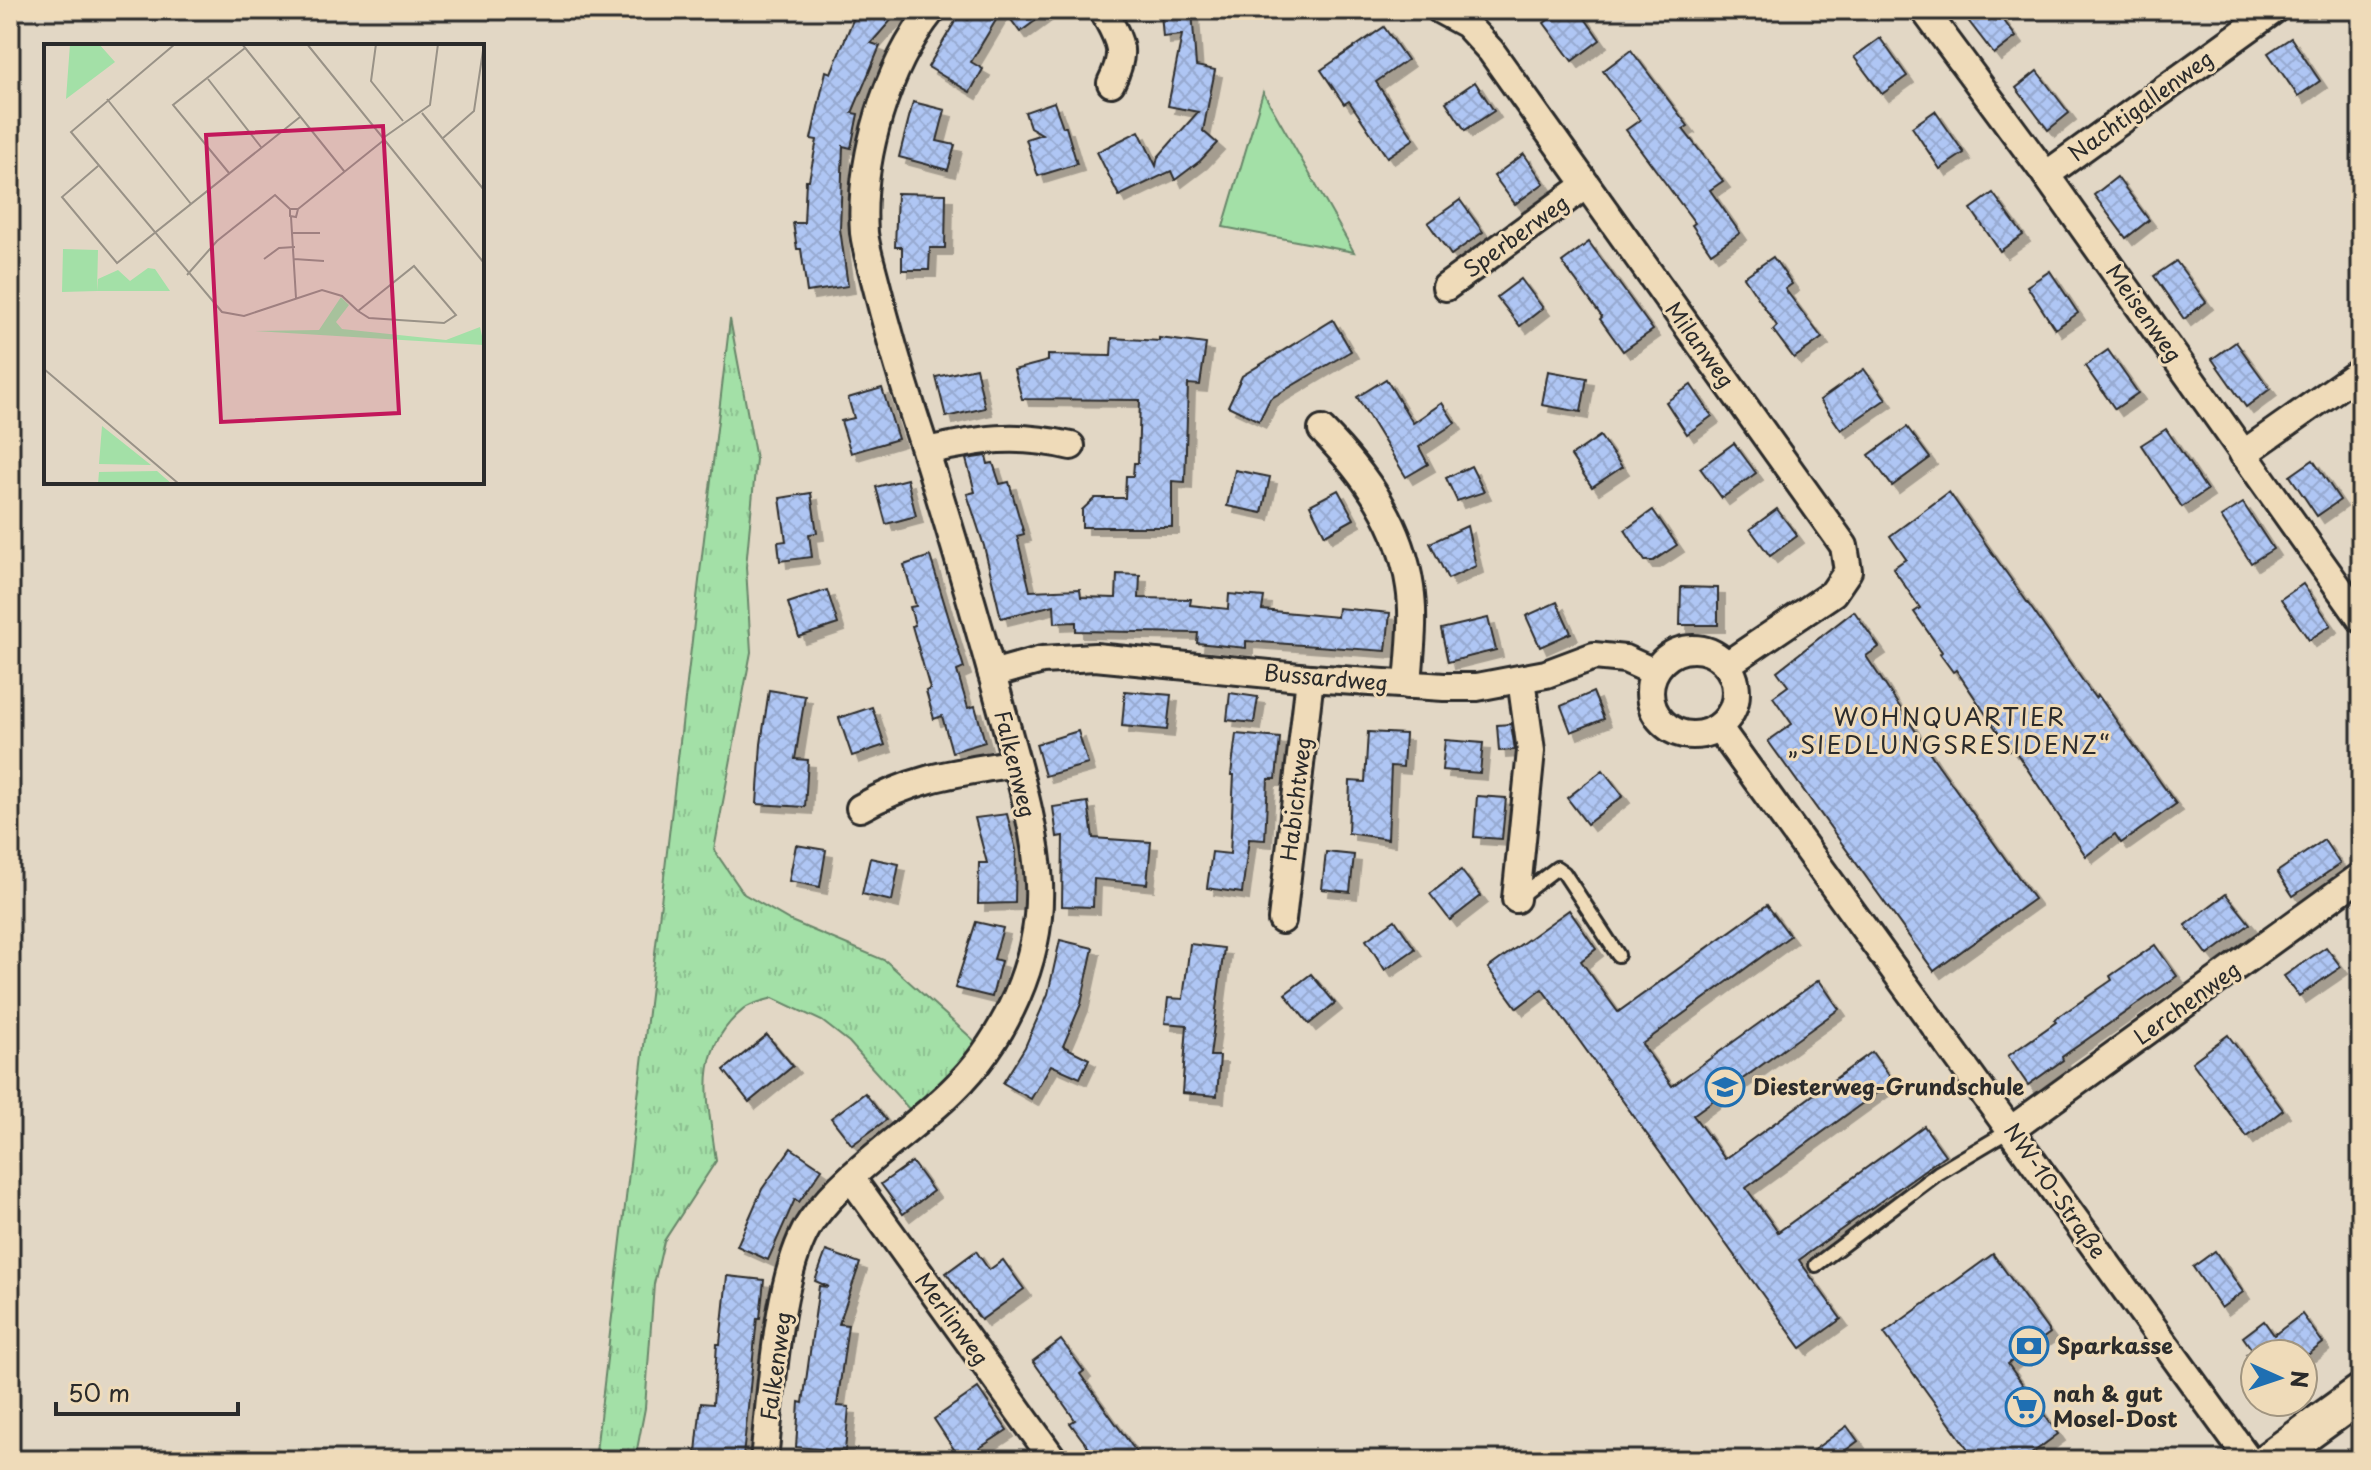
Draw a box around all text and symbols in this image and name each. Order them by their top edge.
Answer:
street label: Nachtigallenweg [2061,41,2219,169]
inset map [44,44,484,484]
street label: Sperberweg [1455,185,1575,284]
street label: Meisenweg [2099,256,2191,368]
street label: Milanweg [1659,294,1744,394]
street label: Bussardweg [1263,655,1390,698]
district label: WOHNQUARTIER „SIEDLUNGSRESIDENZ“ [1789,698,2111,762]
street label: Falkenweg [987,706,1046,821]
street label: Habichtweg [1271,735,1319,863]
street label: Lerchenweg [2126,952,2246,1052]
school or university icon: Diesterweg-Grundschule [1704,1066,1746,1108]
place label: Diesterweg-Grundschule [1753,1069,2024,1102]
street label: NW-10-Straße [1997,1115,2115,1265]
street label: Merlinweg [908,1265,998,1372]
street label: Falkenweg [751,1309,798,1422]
bank icon: Sparkasse [2008,1325,2050,1367]
place label: Sparkasse [2057,1328,2173,1361]
north arrow [2239,1338,2319,1418]
scale bar [56,1366,238,1416]
text: N [2284,1370,2317,1389]
text: 50 m [68,1374,130,1410]
place label: nah & gut Mosel-Dost [2053,1376,2178,1434]
supermarket icon: nah & gut Mosel-Dost [2004,1386,2046,1428]

